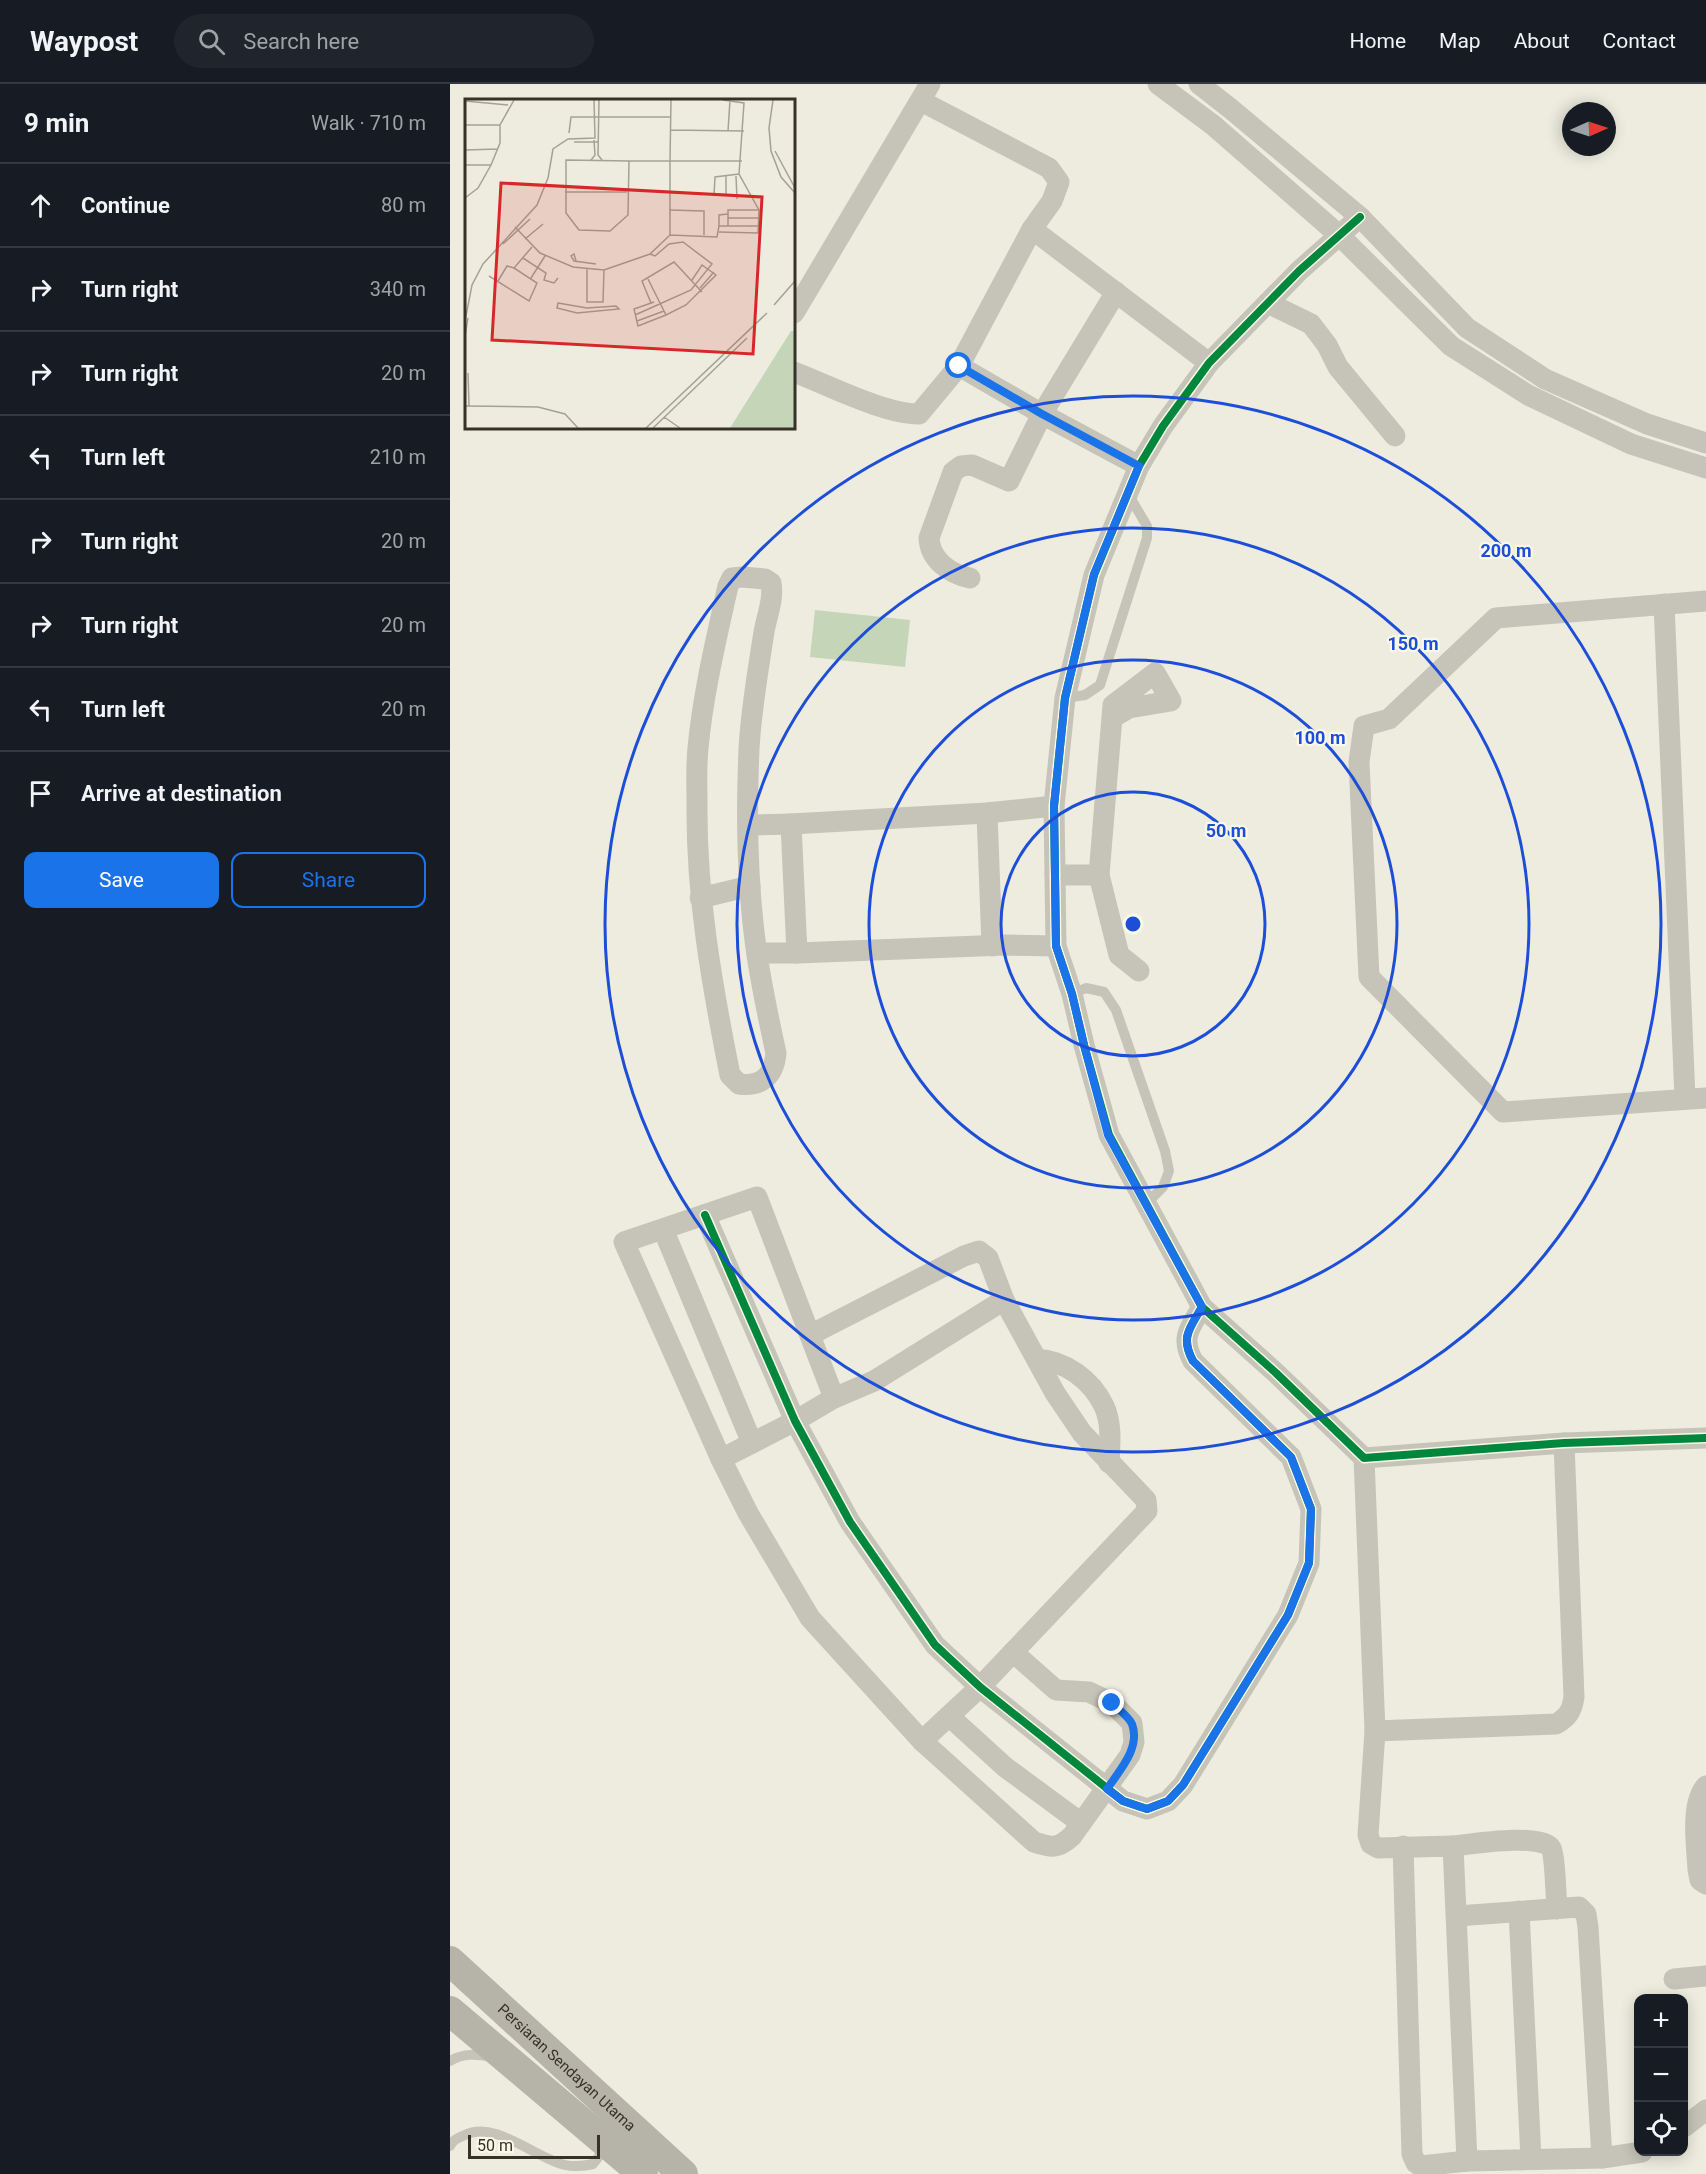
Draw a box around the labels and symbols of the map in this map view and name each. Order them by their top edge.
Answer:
inset map [465,99,795,429]
north arrow [1562,102,1616,156]
route start [945,352,971,378]
text: 200 m [1480,540,1532,561]
text: 150 m [1387,633,1439,654]
text: 100 m [1294,727,1346,748]
text: 50 m [1206,820,1246,841]
centre of rings [1123,914,1143,934]
route end [1098,1689,1124,1715]
street label: Persiaran Sendayan Utama [494,2000,639,2135]
scale bar [468,2132,600,2160]

